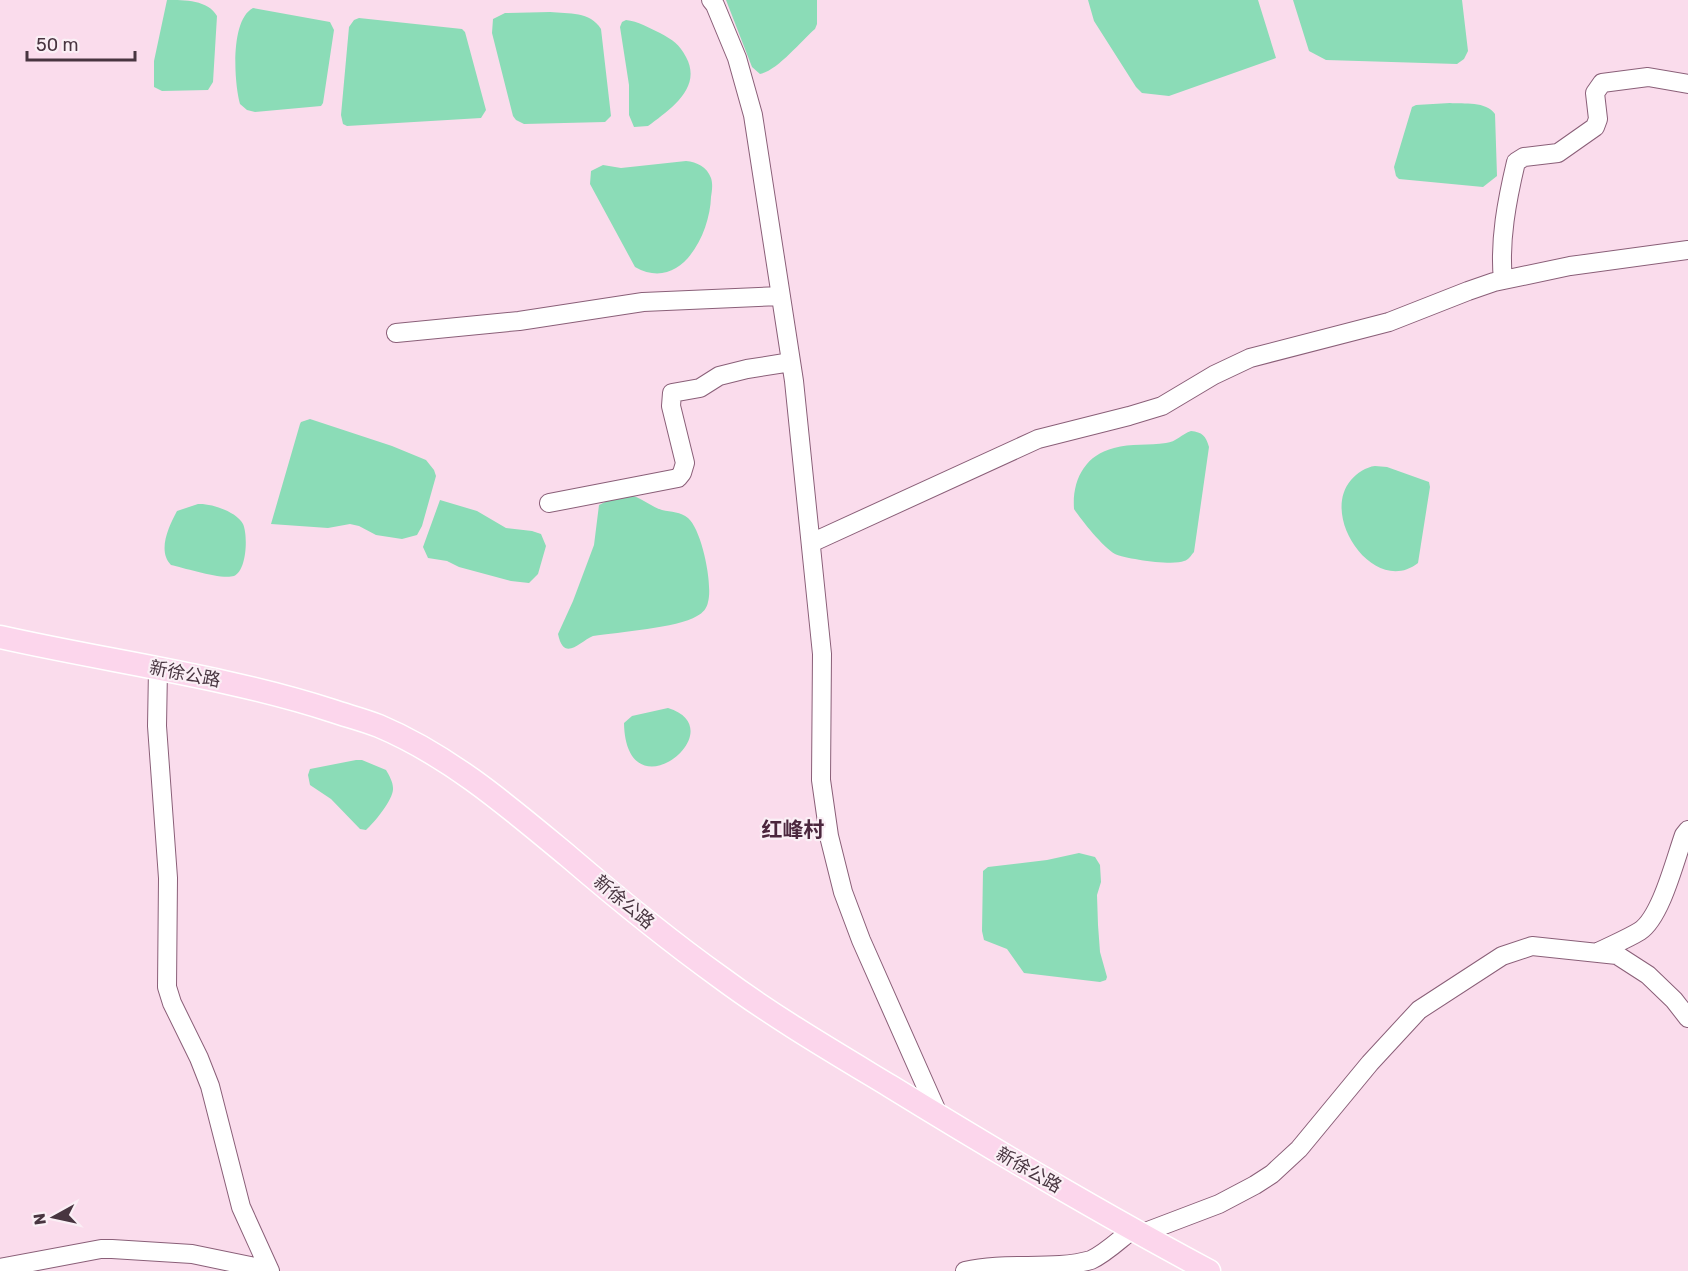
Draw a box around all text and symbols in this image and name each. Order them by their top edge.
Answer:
scale bar [27,24,135,62]
text: 50 m [36,34,79,56]
street label: 新徐公路 [148,656,222,692]
district label: 红峰村 [762,817,825,842]
street label: 新徐公路 [589,870,659,934]
street label: 新徐公路 [992,1142,1066,1198]
north arrow [24,1187,84,1247]
text: N [29,1212,50,1226]

